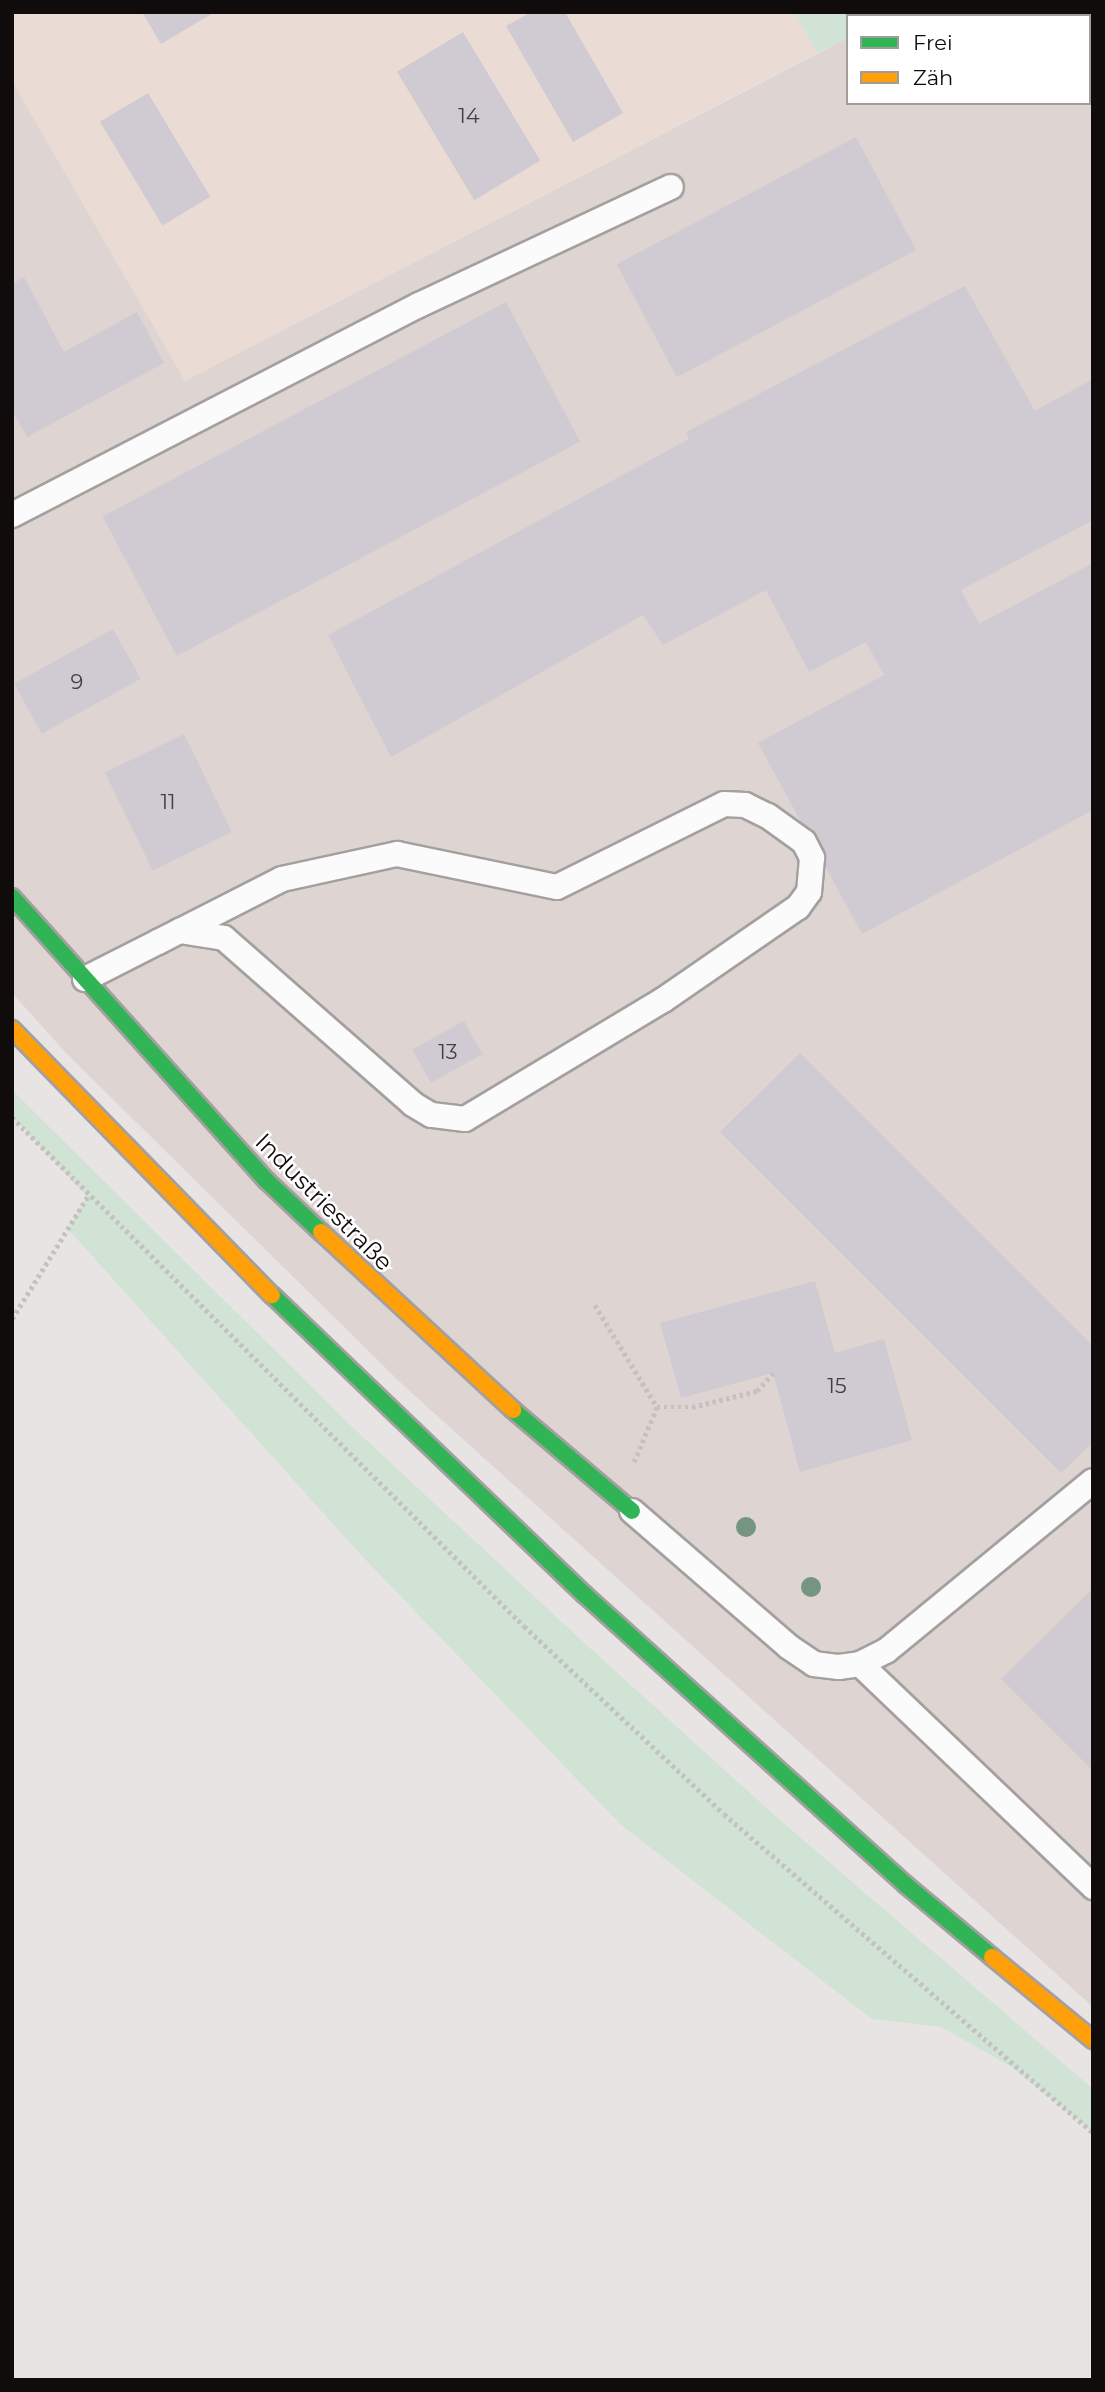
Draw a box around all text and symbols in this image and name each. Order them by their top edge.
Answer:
legend [846,14,1091,105]
text: Frei [913,30,953,55]
text: Zäh [913,65,953,90]
house number: 14 [458,103,480,129]
house number: 9 [71,669,83,695]
house number: 11 [160,789,176,815]
house number: 13 [438,1039,458,1065]
street label: Industriestraße [249,1127,399,1277]
house number: 15 [827,1373,847,1399]

